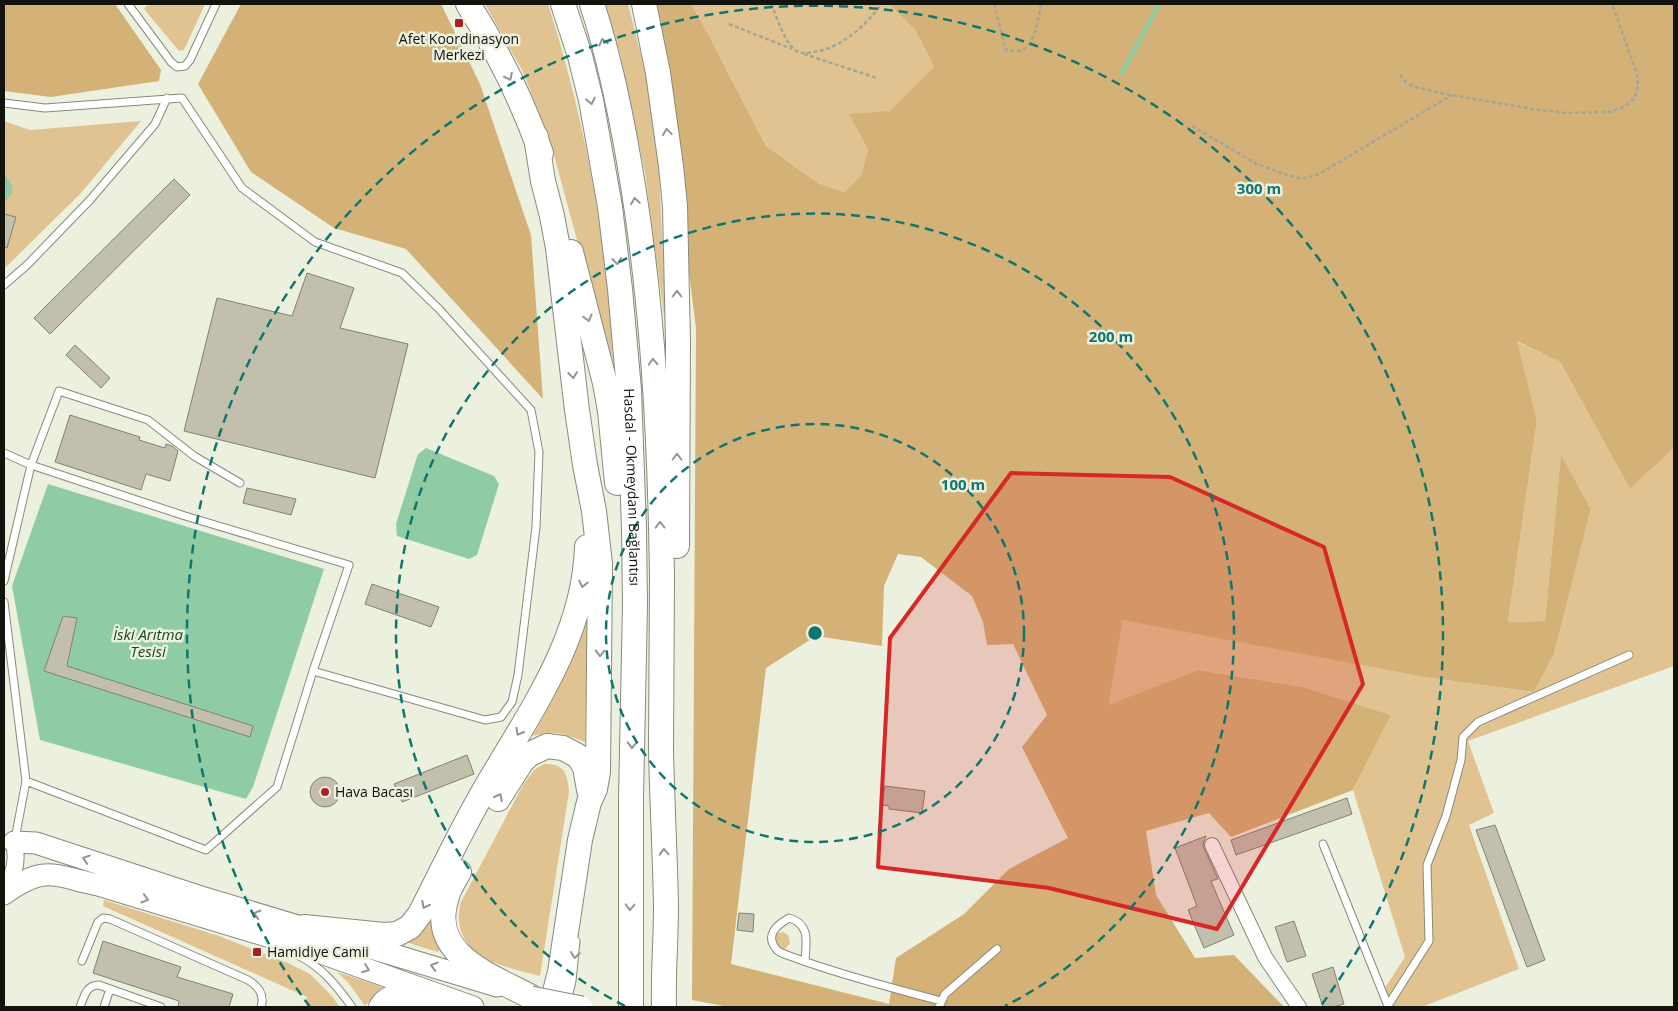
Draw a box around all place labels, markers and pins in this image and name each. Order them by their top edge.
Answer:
marker: Afet Koordinasyon Merkezi [453,17,465,29]
place label: Afet Koordinasyon Merkezi [399,29,519,64]
centre of rings [806,624,824,642]
place label: Hava Bacası [335,782,413,801]
marker: Hava Bacası [319,786,331,798]
place label: Hamidiye Camii [267,942,369,961]
marker: Hamidiye Camii [251,946,263,958]

